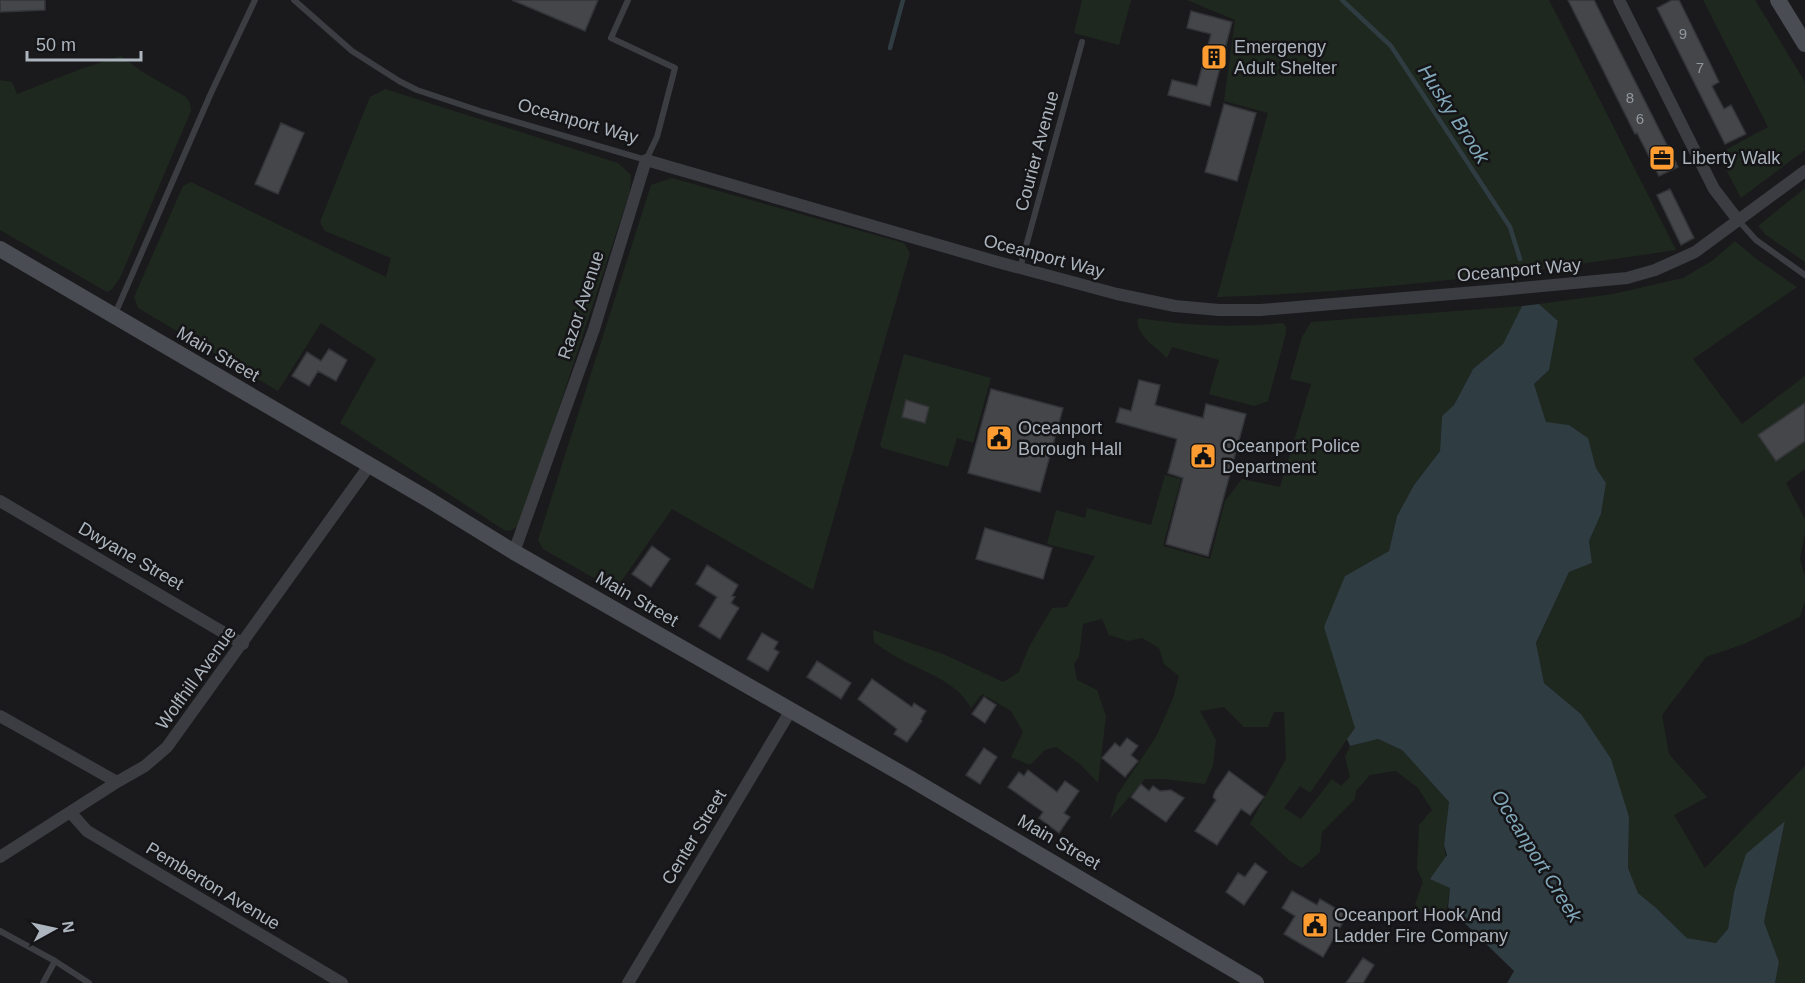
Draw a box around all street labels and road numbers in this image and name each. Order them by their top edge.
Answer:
street label: Courier Avenue [1011,89,1063,213]
street label: Oceanport Way [515,94,641,148]
street label: Oceanport Way [981,230,1107,282]
street label: Razor Avenue [554,248,608,362]
street label: Oceanport Way [1456,255,1582,285]
street label: Main Street [173,322,263,386]
street label: Dwyane Street [75,518,187,594]
street label: Main Street [592,567,682,631]
street label: Wolfhill Avenue [152,623,240,733]
street label: Center Street [658,786,730,888]
street label: Main Street [1014,810,1104,874]
street label: Pemberton Avenue [142,838,284,934]

